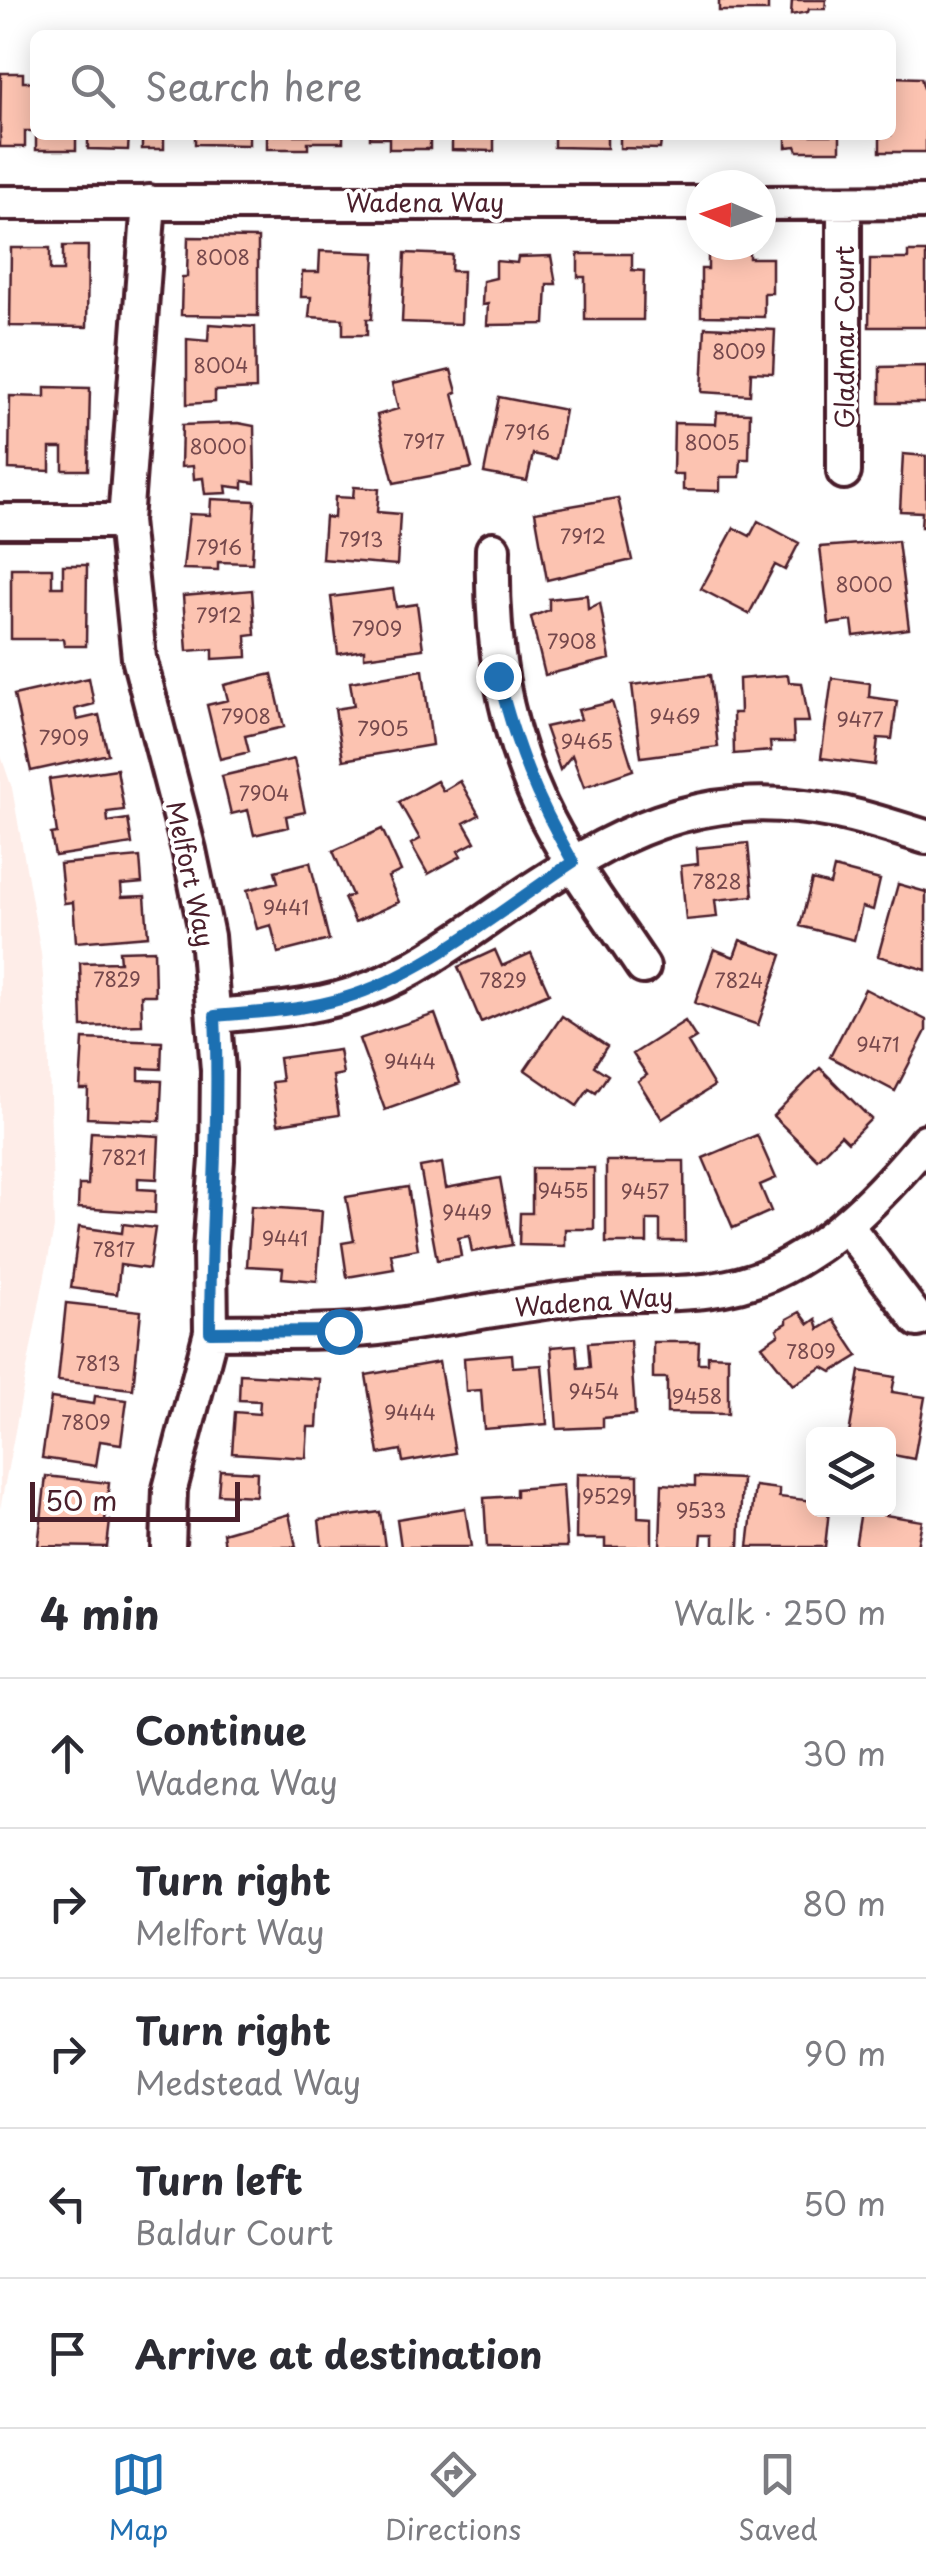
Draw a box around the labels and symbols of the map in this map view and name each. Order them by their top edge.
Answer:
north arrow [686,170,776,260]
street label: Wadena Way [346,183,504,221]
house number: 8008 [196,242,250,272]
street label: Gladmar Court [825,245,863,429]
house number: 8009 [712,336,766,366]
house number: 8004 [194,350,248,380]
house number: 7916 [504,417,550,447]
house number: 7917 [403,426,445,456]
house number: 8005 [684,427,740,457]
house number: 8000 [189,431,247,461]
house number: 7912 [560,521,606,551]
house number: 7913 [339,524,383,554]
house number: 7916 [196,532,242,562]
house number: 8000 [835,569,893,599]
house number: 7912 [196,600,242,630]
house number: 7909 [352,613,402,643]
house number: 7908 [547,626,597,656]
route end [476,654,522,700]
house number: 7908 [221,701,271,731]
house number: 9469 [650,701,700,731]
house number: 9477 [836,704,884,734]
house number: 7905 [357,713,409,743]
house number: 7909 [39,722,89,752]
house number: 9465 [561,726,613,756]
house number: 7904 [239,778,289,808]
street label: Melfort Way [157,798,225,950]
house number: 7828 [692,866,742,896]
house number: 9441 [263,892,309,922]
house number: 7829 [93,964,141,994]
house number: 7829 [479,965,527,995]
house number: 7824 [715,965,763,995]
house number: 9471 [856,1029,900,1059]
house number: 9444 [384,1046,436,1076]
house number: 7821 [101,1142,147,1172]
house number: 9455 [538,1175,588,1205]
house number: 9457 [621,1176,669,1206]
house number: 9449 [442,1197,492,1227]
house number: 9441 [262,1223,308,1253]
house number: 7817 [93,1234,136,1264]
street label: Wadena Way [514,1277,674,1325]
route start [317,1309,363,1355]
house number: 7809 [786,1336,836,1366]
house number: 7813 [75,1348,121,1378]
house number: 9454 [569,1376,619,1406]
house number: 9458 [672,1381,722,1411]
house number: 9444 [384,1397,436,1427]
house number: 7809 [61,1407,111,1437]
scale bar [30,1477,240,1522]
house number: 9529 [582,1481,632,1511]
house number: 9533 [676,1495,726,1525]

